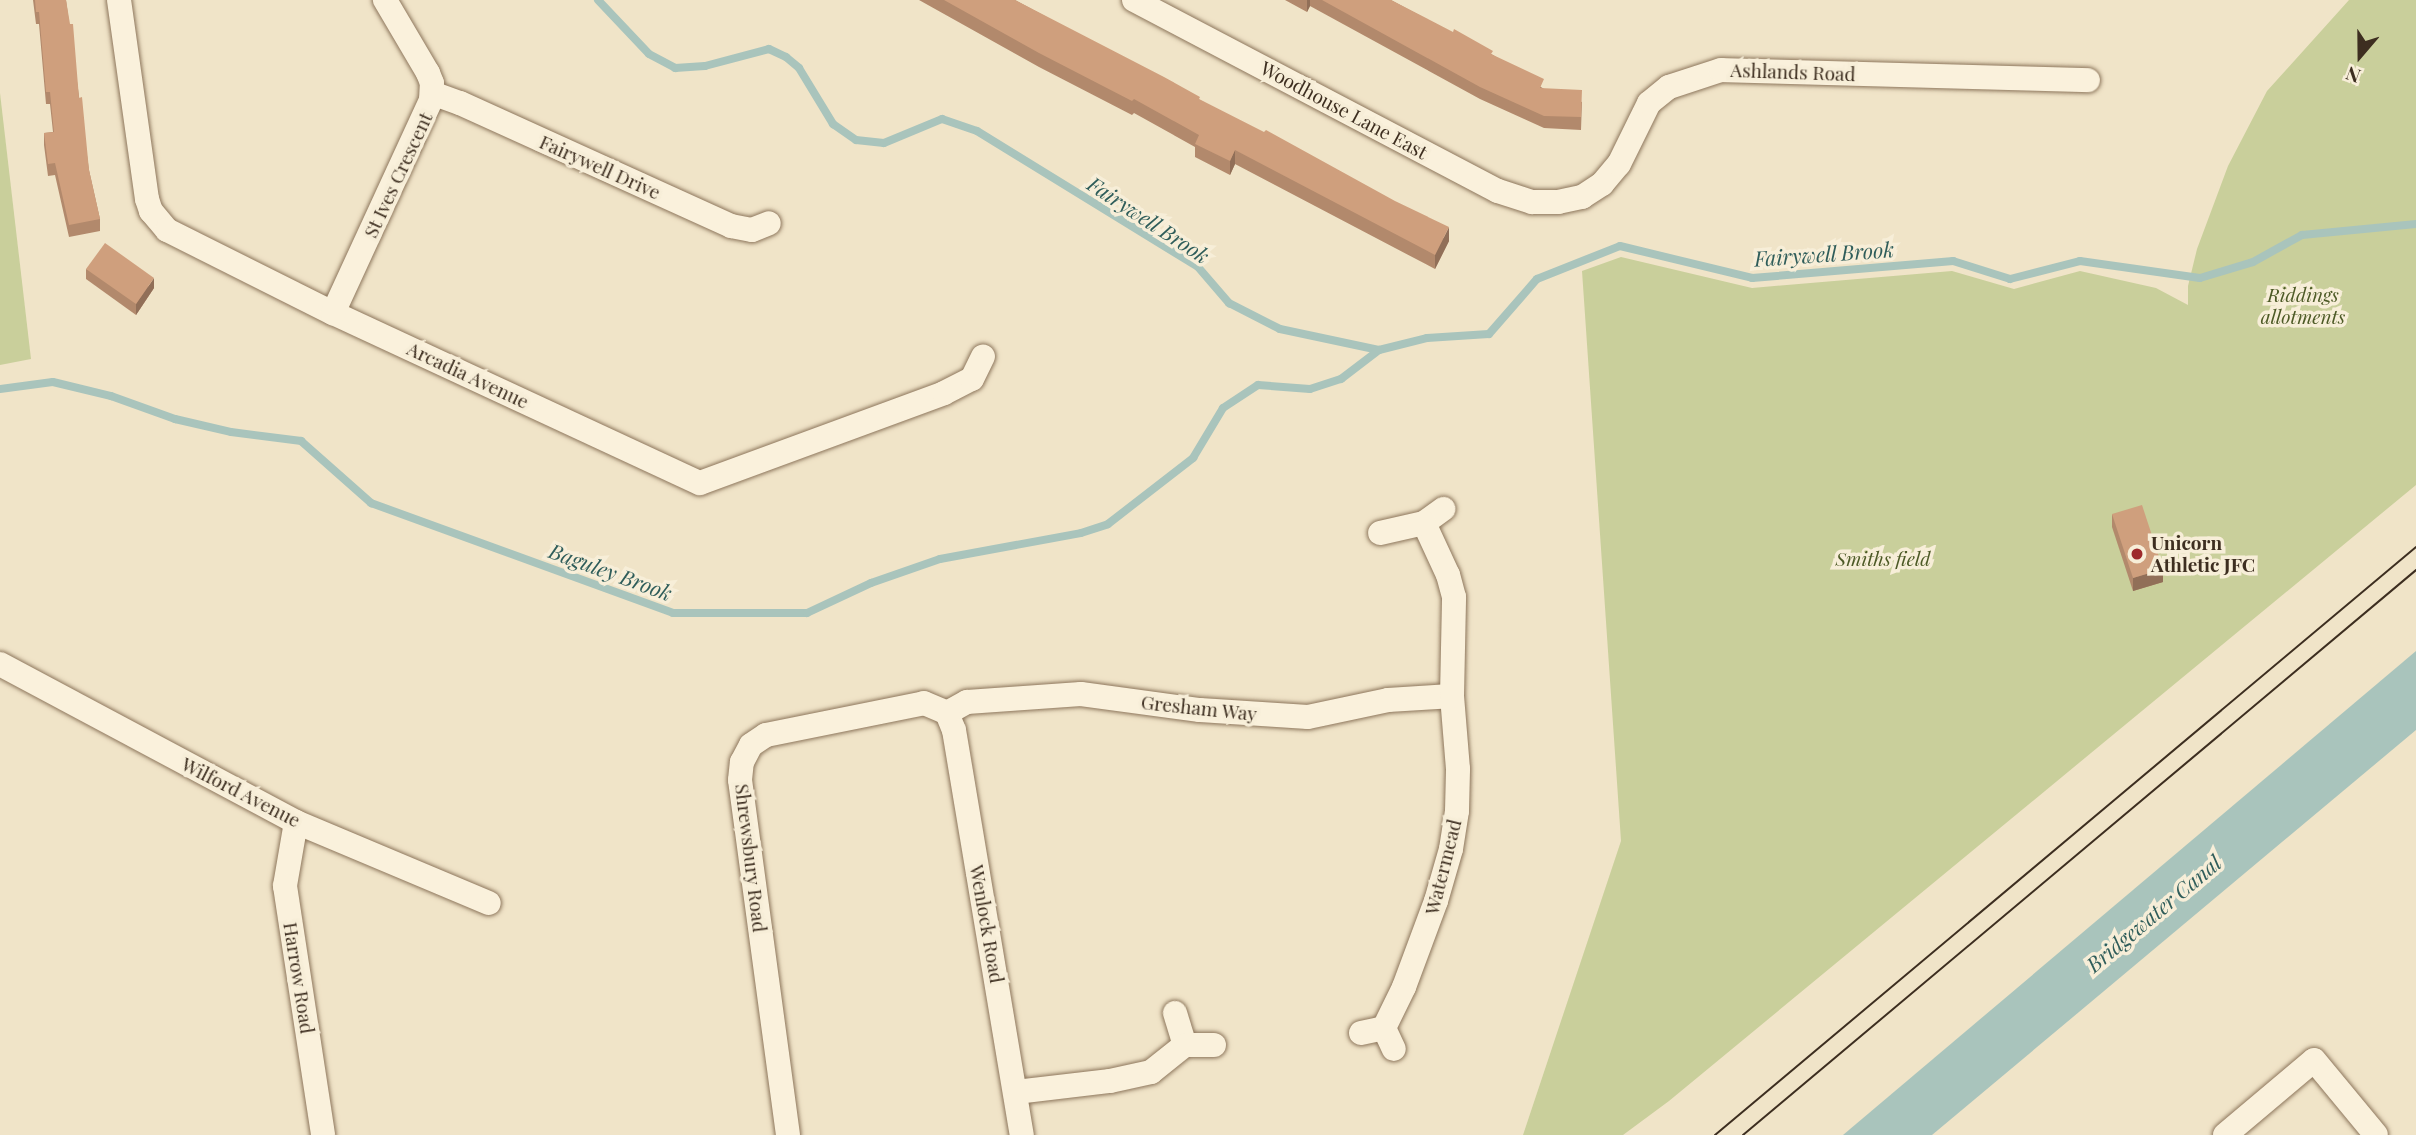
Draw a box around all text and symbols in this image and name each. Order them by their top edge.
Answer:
north arrow [2325,21,2395,91]
street label: Woodhouse Lane East [1257,56,1431,164]
street label: Ashlands Road [1730,58,1856,86]
text: N [2342,61,2364,90]
street label: St Ives Crescent [359,109,437,241]
street label: Fairywell Drive [536,130,664,204]
water label: Fairywell Brook [1083,170,1215,268]
water label: Fairywell Brook [1753,236,1895,270]
park label: Riddings allotments [2261,284,2345,328]
street label: Arcadia Avenue [403,337,533,413]
place label: Unicorn Athletic JFC [2151,532,2255,576]
water label: Baguley Brook [546,537,676,605]
marker: Unicorn Athletic JFC [2129,546,2145,562]
park label: Smiths field [1836,548,1930,570]
street label: Gresham Way [1140,691,1258,725]
street label: Wilford Avenue [178,752,304,832]
street label: Shrewsbury Road [731,782,771,934]
street label: Watermead [1420,817,1466,917]
water label: Bridgewater Canal [2081,849,2225,977]
street label: Wenlock Road [965,863,1009,985]
street label: Harrow Road [279,920,319,1036]

